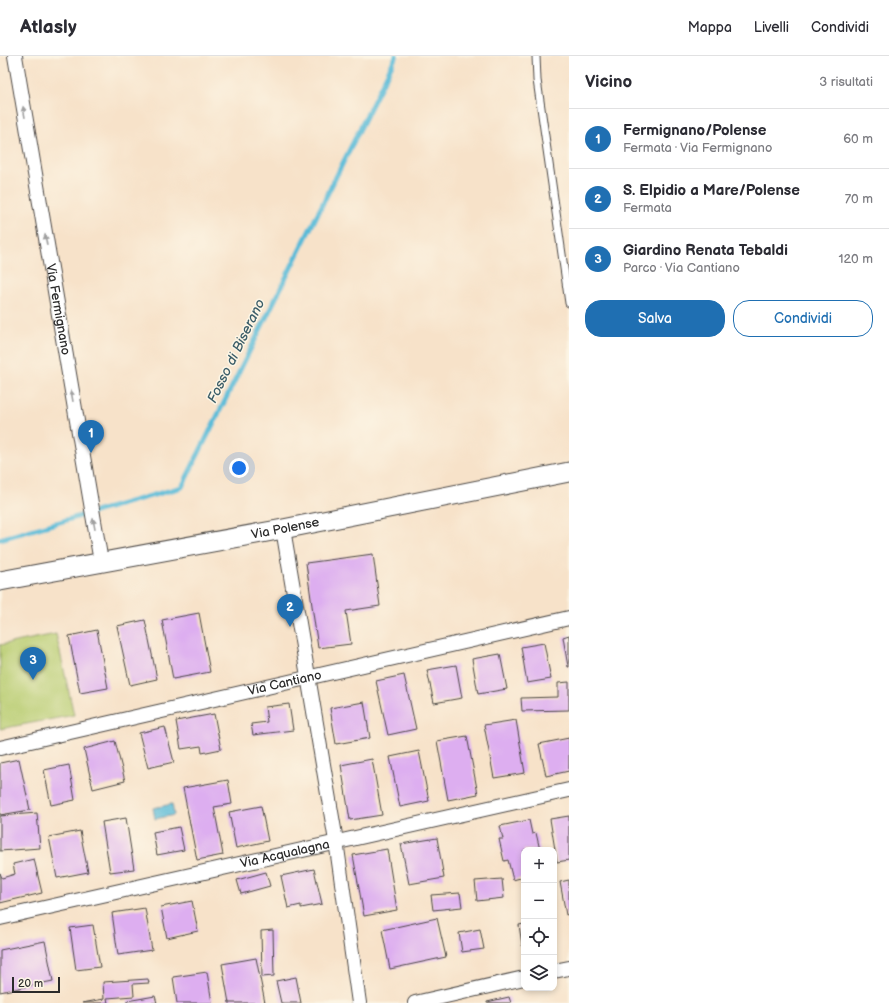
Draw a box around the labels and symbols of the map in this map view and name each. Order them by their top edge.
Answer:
one-way arrow [21,105,27,118]
one-way arrow [43,234,49,246]
street label: Via Fermignano [42,262,74,356]
water label: Fosso di Biserano [203,296,269,406]
one-way arrow [69,389,75,402]
pin: 1 [78,420,104,453]
your location [229,458,249,478]
street label: Via Polense [250,514,321,543]
one-way arrow [91,518,97,530]
pin: 2 [277,594,303,627]
pin: 3 [20,647,46,680]
street label: Via Cantiano [246,667,323,699]
street label: Via Acqualagna [239,836,331,872]
scale bar [12,975,60,994]

